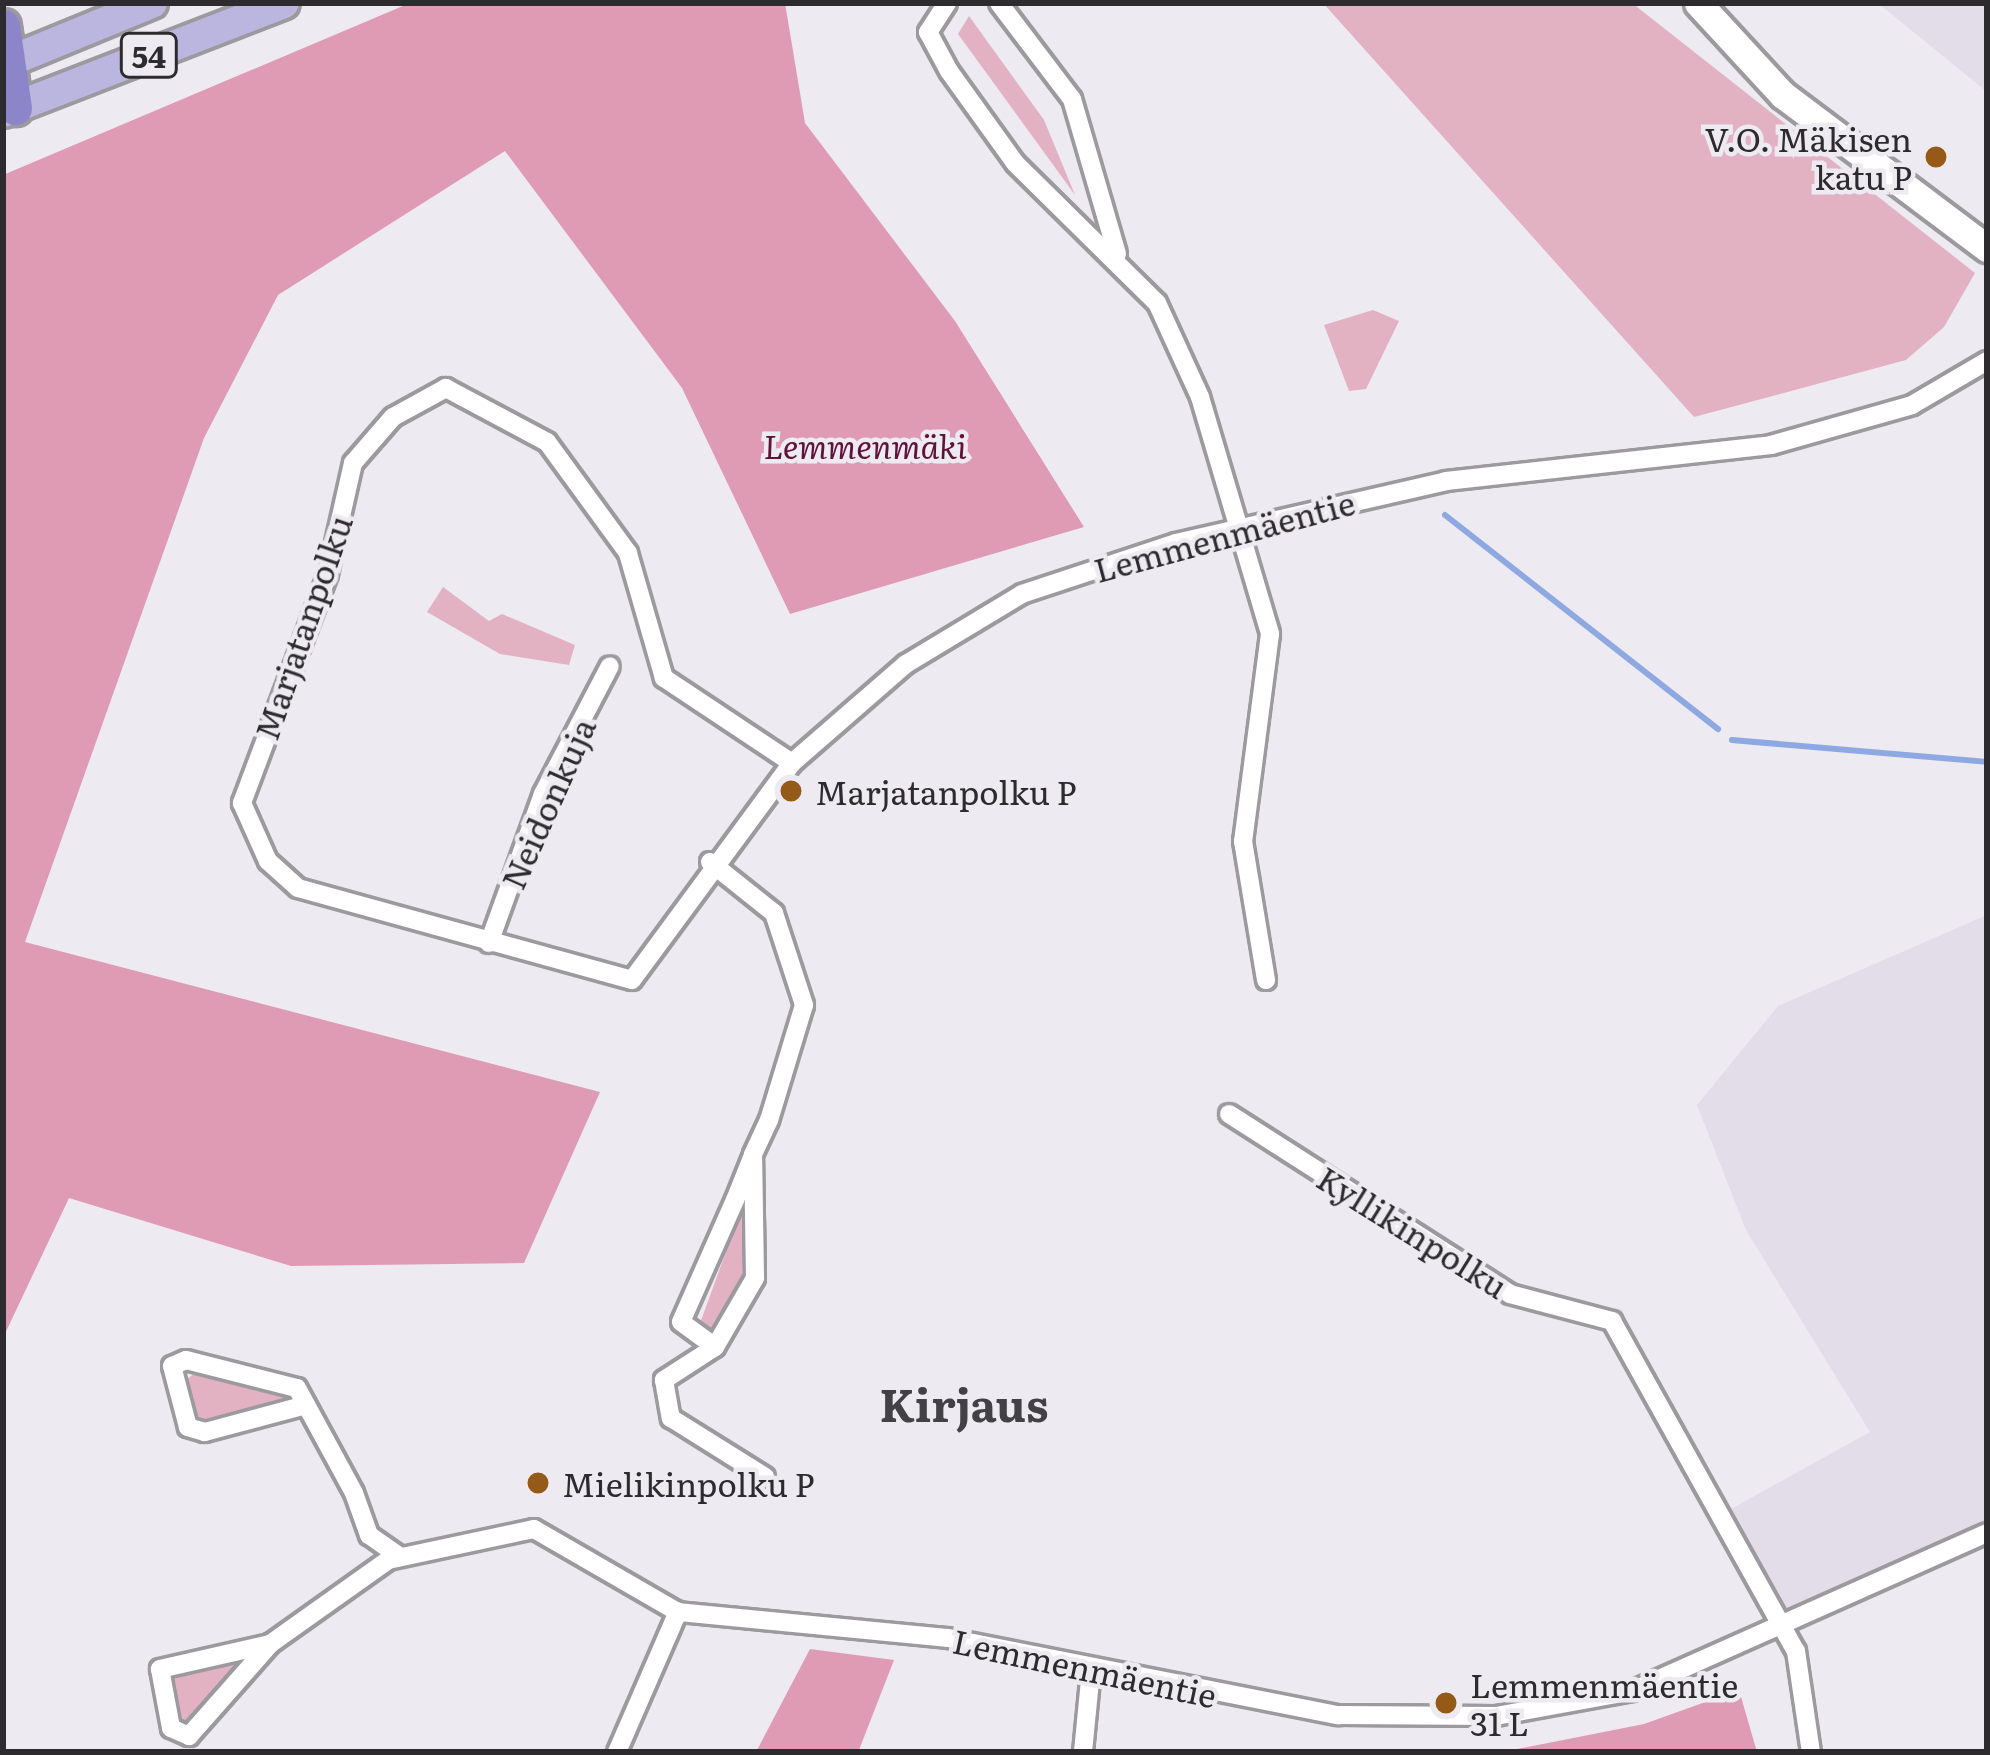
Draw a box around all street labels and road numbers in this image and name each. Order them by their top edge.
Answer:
road number: 54 [119,31,179,79]
street label: Lemmenmäentie [1089,481,1359,589]
street label: Marjatanpolku [245,509,359,745]
street label: Neidonkuja [492,711,602,895]
street label: Kyllikinpolku [1311,1157,1515,1305]
street label: Lemmenmäentie [950,1620,1220,1714]

